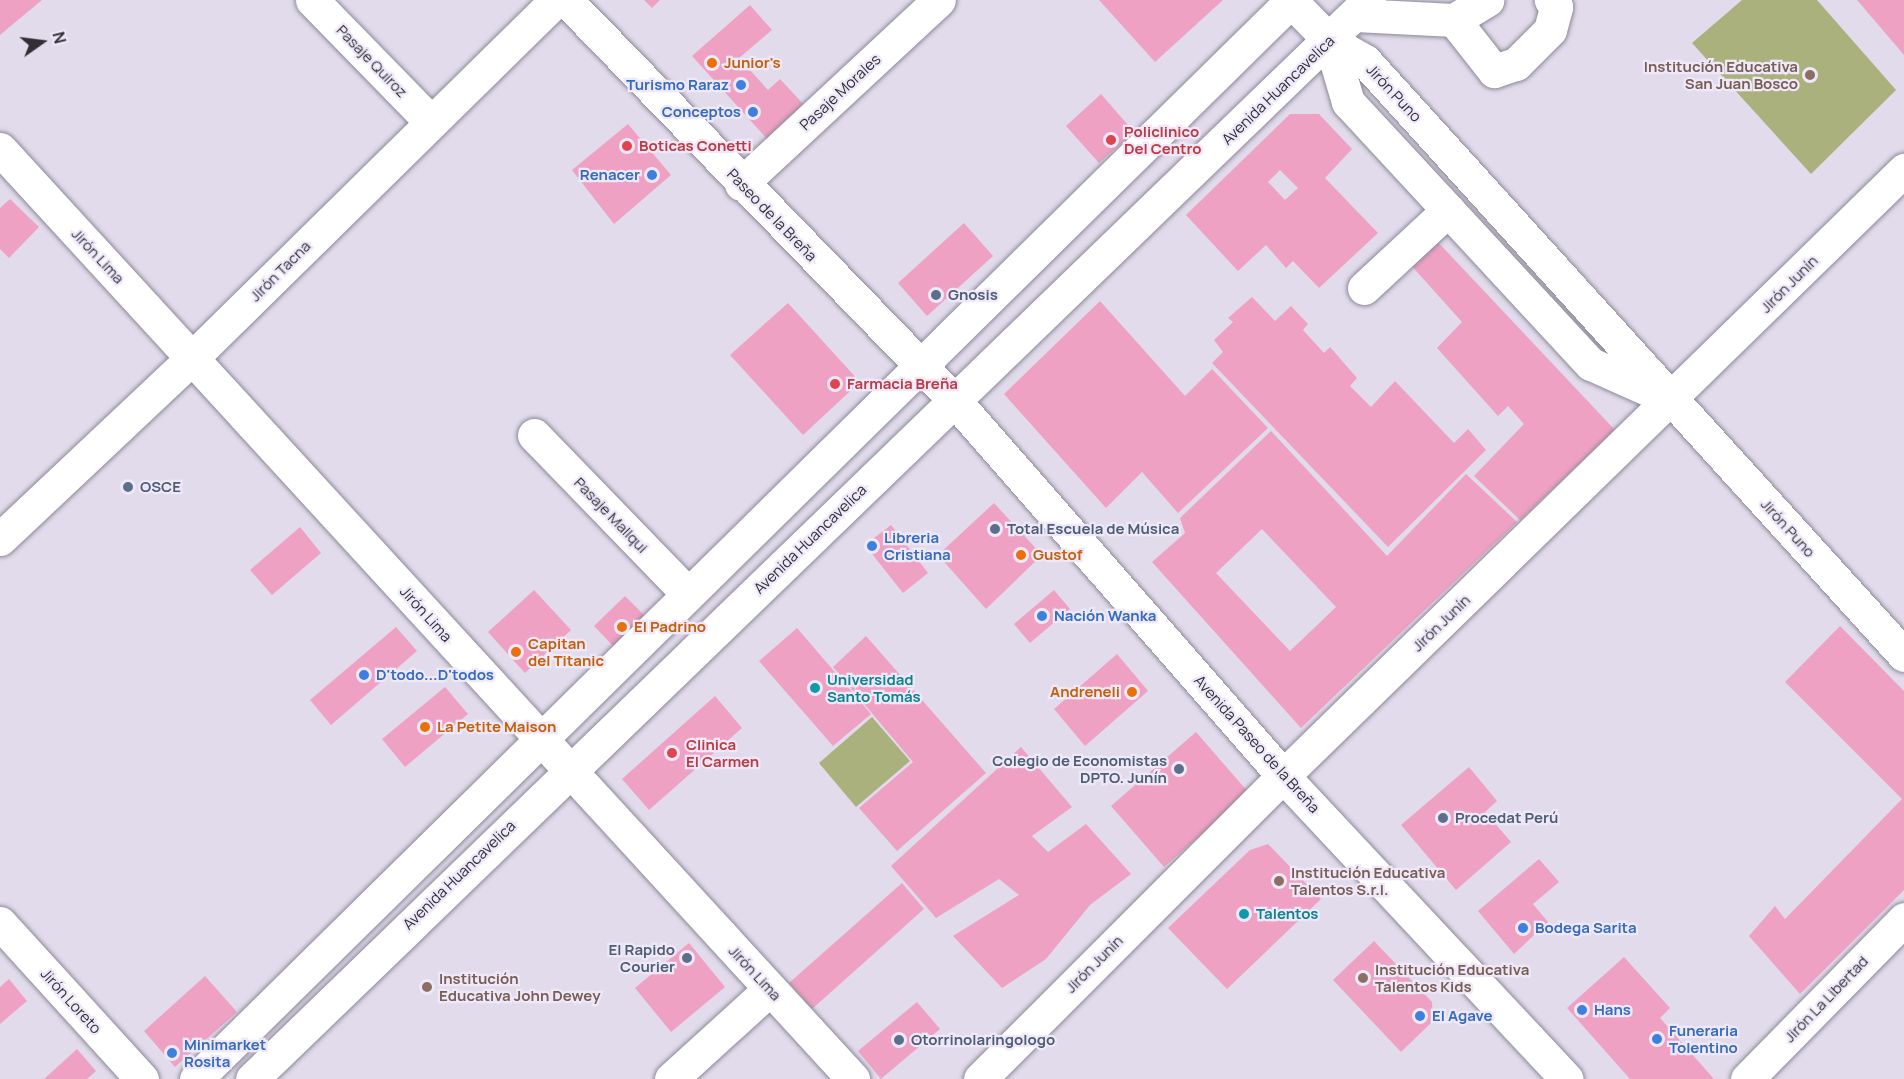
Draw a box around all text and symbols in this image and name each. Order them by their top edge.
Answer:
north arrow [12,12,72,72]
street label: Pasaje Quiroz [333,21,411,101]
text: N [47,29,72,46]
street label: Avenida Huancavelica [1218,32,1338,148]
street label: Pasaje Morales [796,50,884,134]
place label: Junior's [724,54,781,72]
marker: Junior's [705,56,719,70]
place label: Institución Educativa San Juan Bosco [1644,57,1798,92]
street label: Jirón Puno [1363,60,1425,126]
marker: Institución Educativa San Juan Bosco [1803,68,1817,82]
place label: Turismo Raraz [626,76,729,94]
marker: Turismo Raraz [734,78,748,92]
place label: Conceptos [662,103,741,121]
marker: Conceptos [746,105,760,119]
place label: Policlinico Del Centro [1124,122,1202,157]
marker: Policlinico Del Centro [1102,131,1120,149]
place label: Boticas Conetti [639,137,752,155]
marker: Boticas Conetti [620,139,634,153]
street label: Paseo de la Breña [723,165,821,265]
place label: Renacer [580,166,640,184]
marker: Renacer [645,168,659,182]
street label: Jirón Lima [68,225,128,287]
street label: Jirón Tacna [246,237,314,305]
street label: Jirón Junín [1757,252,1821,316]
place label: Gnosis [948,286,998,304]
marker: Gnosis [929,288,943,302]
place label: Farmacia Breña [847,375,958,393]
marker: Farmacia Breña [828,377,842,391]
street label: Pasaje Mallqui [570,473,652,557]
place label: OSCE [140,478,181,496]
marker: OSCE [121,480,135,494]
street label: Avenida Huancavelica [750,481,870,597]
street label: Jirón Puno [1757,495,1819,561]
place label: Total Escuela de Música [1007,520,1179,538]
marker: Total Escuela de Música [988,522,1002,536]
place label: Libreria Cristiana [884,528,951,563]
marker: Libreria Cristiana [865,539,879,553]
place label: Gustof [1033,546,1083,564]
marker: Gustof [1014,548,1028,562]
street label: Jirón Lima [396,582,456,646]
street label: Jirón Junín [1408,591,1474,655]
place label: Nación Wanka [1054,607,1156,625]
marker: Nación Wanka [1035,609,1049,623]
place label: El Padrino [634,618,706,636]
marker: El Padrino [615,620,629,634]
place label: Capitan del Titanic [528,634,604,669]
marker: Capitan del Titanic [509,645,523,659]
place label: D'todo...D'todos [376,666,494,684]
marker: D'todo...D'todos [357,668,371,682]
place label: Universidad Santo Tomás [827,670,921,705]
street label: Avenida Paseo de la Breña [1190,672,1324,816]
marker: Universidad Santo Tomás [808,681,822,695]
place label: Andreneli [1050,683,1120,701]
marker: Andreneli [1125,685,1139,699]
place label: La Petite Maison [437,718,556,736]
marker: La Petite Maison [418,720,432,734]
place label: Clinica El Carmen [686,735,759,770]
marker: Clinica El Carmen [663,744,681,762]
place label: Colegio de Economistas DPTO. Junín [992,751,1167,786]
marker: Colegio de Economistas DPTO. Junín [1172,762,1186,776]
place label: Procedat Perú [1455,809,1558,827]
marker: Procedat Perú [1436,811,1450,825]
street label: Avenida Huancavelica [399,817,519,933]
place label: Institución Educativa Talentos S.r.l. [1291,863,1445,898]
marker: Institución Educativa Talentos S.r.l. [1272,874,1286,888]
place label: Talentos [1256,905,1318,923]
marker: Talentos [1237,907,1251,921]
place label: Bodega Sarita [1535,919,1637,937]
marker: Bodega Sarita [1516,921,1530,935]
street label: Jirón Junín [1062,932,1126,996]
place label: El Rapido Courier [609,940,675,975]
street label: Jirón Lima [725,942,785,1004]
marker: El Rapido Courier [680,951,694,965]
street label: Jirón La Libertad [1780,952,1872,1046]
place label: Institución Educativa Talentos Kids [1375,960,1529,995]
street label: Jirón Loreto [37,965,105,1037]
place label: Institución Educativa John Dewey [439,969,601,1004]
marker: Institución Educativa Talentos Kids [1356,971,1370,985]
marker: Institución Educativa John Dewey [420,980,434,994]
place label: Hans [1594,1001,1631,1019]
marker: Hans [1575,1003,1589,1017]
place label: El Agave [1432,1007,1493,1025]
marker: El Agave [1413,1009,1427,1023]
place label: Funeraria Tolentino [1669,1021,1738,1056]
place label: Otorrinolaringologo [911,1031,1055,1049]
marker: Funeraria Tolentino [1650,1032,1664,1046]
marker: Otorrinolaringologo [892,1033,906,1047]
place label: Minimarket Rosita [184,1035,266,1070]
marker: Minimarket Rosita [165,1046,179,1060]

